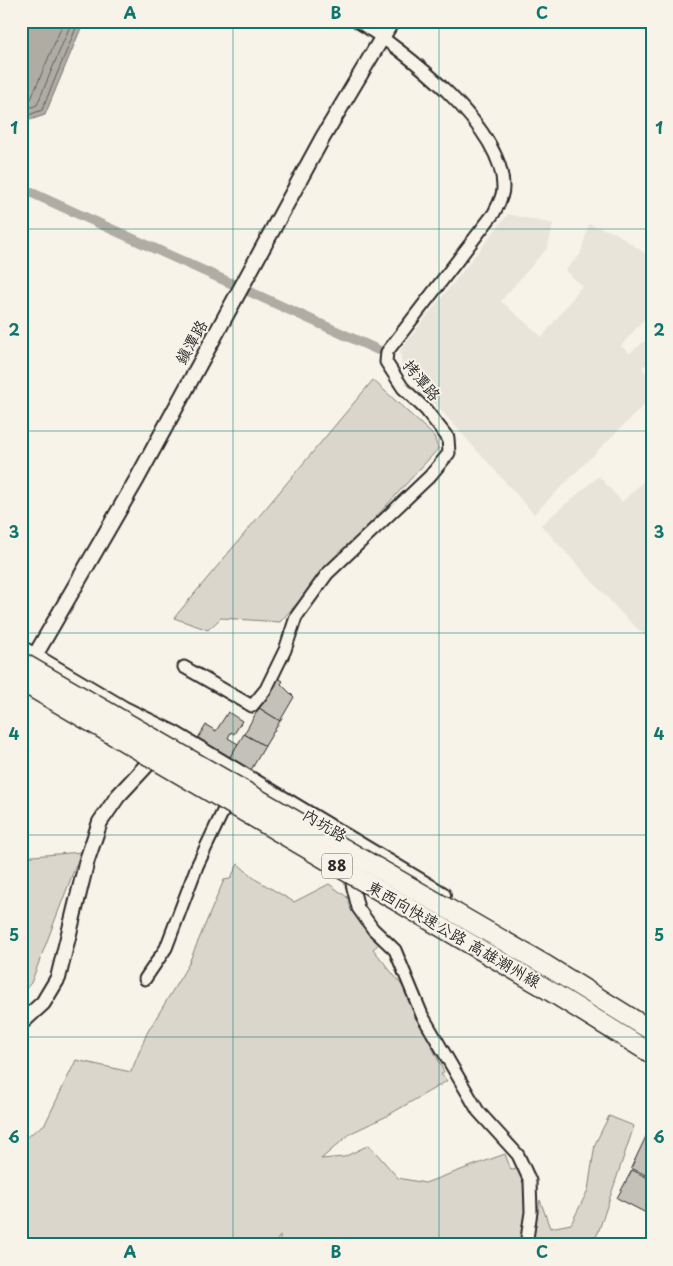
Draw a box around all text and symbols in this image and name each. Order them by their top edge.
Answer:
text: A [124,0,137,24]
text: B [331,0,342,24]
text: C [536,0,548,24]
text: 1 [10,115,18,139]
text: 1 [655,115,663,139]
street label: 鎮潭路 [168,315,212,368]
text: 2 [8,317,20,341]
text: 2 [653,317,665,341]
street label: 拷潭路 [398,353,447,405]
text: 3 [9,519,19,543]
text: 3 [654,519,664,543]
text: 4 [9,721,20,745]
text: 4 [654,721,665,745]
street label: 內坑路 [299,801,352,847]
road number: 88 [322,854,352,878]
street label: 東西向快速公路 高雄潮州線 [363,873,546,993]
text: 5 [9,922,19,946]
text: 5 [654,922,664,946]
text: 6 [8,1124,20,1148]
text: 6 [653,1124,665,1148]
text: A [124,1239,137,1263]
text: B [331,1239,342,1263]
text: C [536,1239,548,1263]

